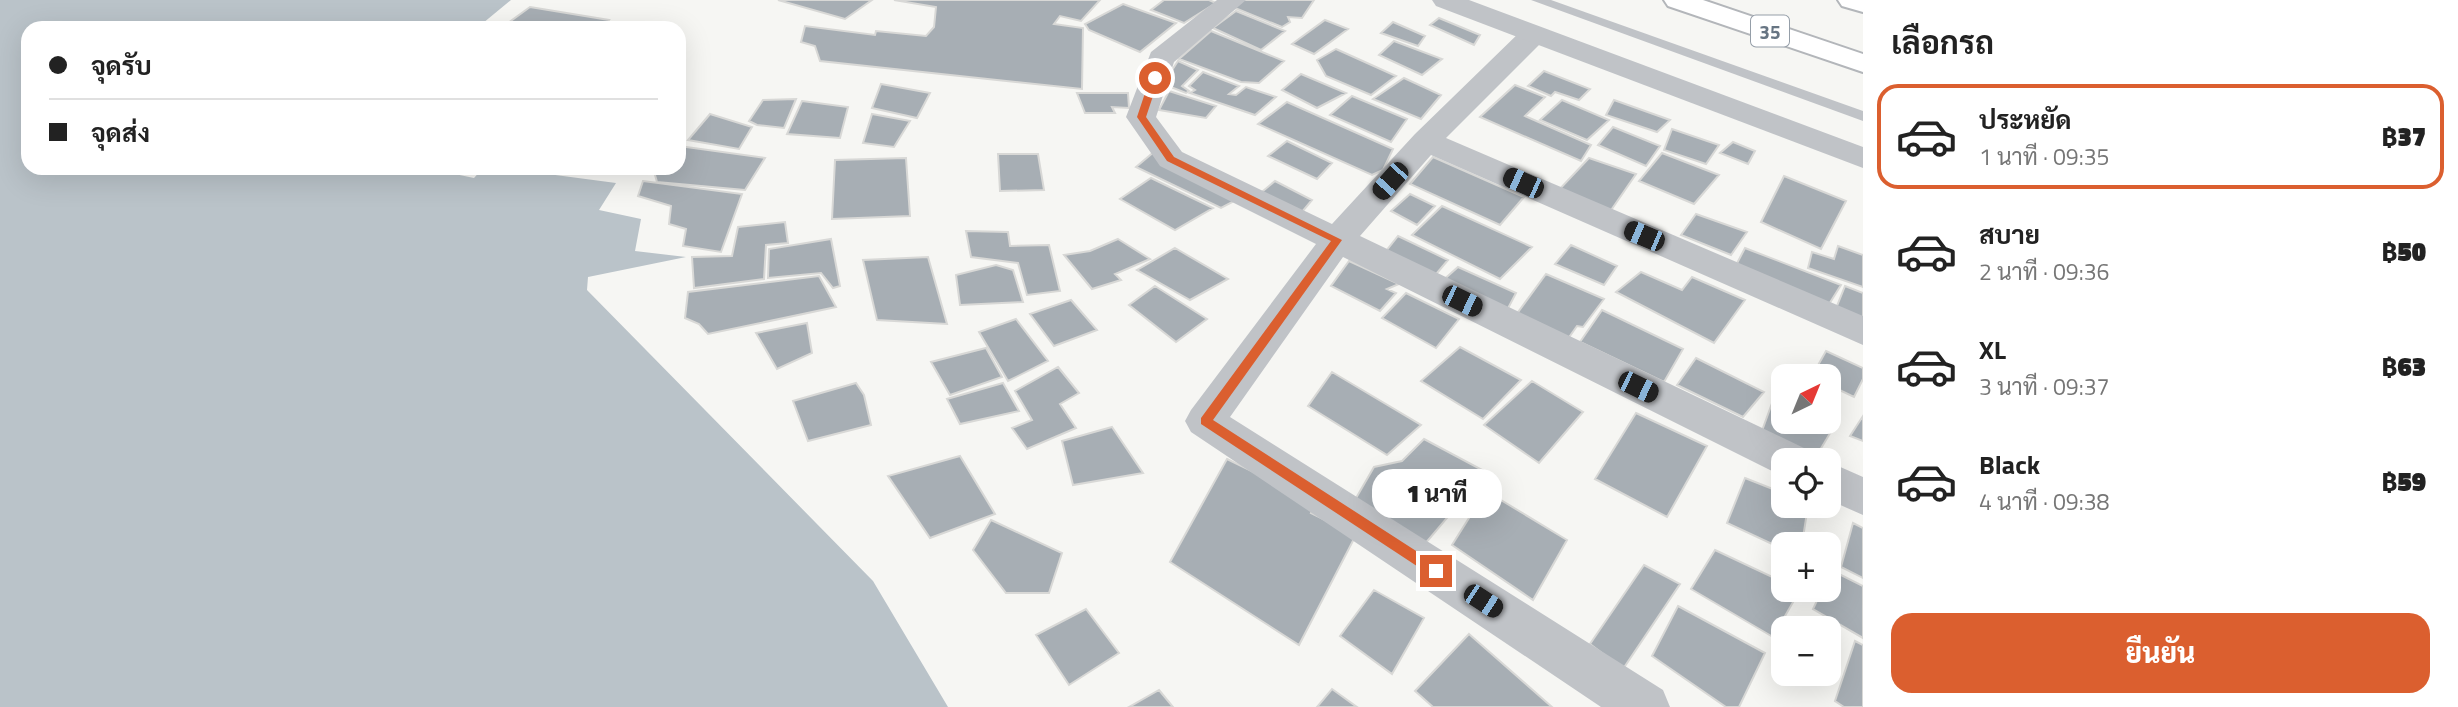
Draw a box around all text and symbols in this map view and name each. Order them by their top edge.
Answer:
road number: 35 [1751,16,1789,46]
text: เลือกรถ [1891,18,1994,66]
text: จุดรับ [91,46,152,85]
route start [1139,62,1171,94]
text: ประหยัด [1979,100,2072,139]
icon: car [1895,105,1958,168]
text: จุดส่ง [91,113,150,152]
text: ฿37 [2382,117,2426,156]
text: 1 นาที · 09:35 [1979,139,2109,174]
car [1369,158,1412,204]
car [1500,165,1547,201]
text: สบาย [1979,215,2040,254]
car [1621,218,1668,254]
icon: car [1895,220,1958,283]
text: ฿50 [2382,232,2426,271]
text: 2 นาที · 09:36 [1979,254,2109,289]
car [1439,282,1486,320]
text: XL [1979,330,2006,369]
icon: car [1895,335,1958,398]
text: ฿63 [2382,347,2426,386]
north arrow [1771,364,1841,434]
map controls [1771,364,1841,686]
car [1615,368,1662,406]
text: 3 นาที · 09:37 [1979,369,2109,404]
text: Black [1979,445,2040,484]
button: locate [1771,448,1841,518]
icon: car [1895,450,1958,513]
text: ฿59 [2382,462,2426,501]
callout: 1 นาที [1371,470,1501,518]
text: 1 นาที [1407,476,1467,511]
text: 4 นาที · 09:38 [1979,484,2109,519]
button: + [1771,532,1841,602]
route end [1420,555,1452,587]
car [1460,581,1507,621]
button: ยืนยัน [1891,613,2430,693]
button: − [1771,616,1841,686]

